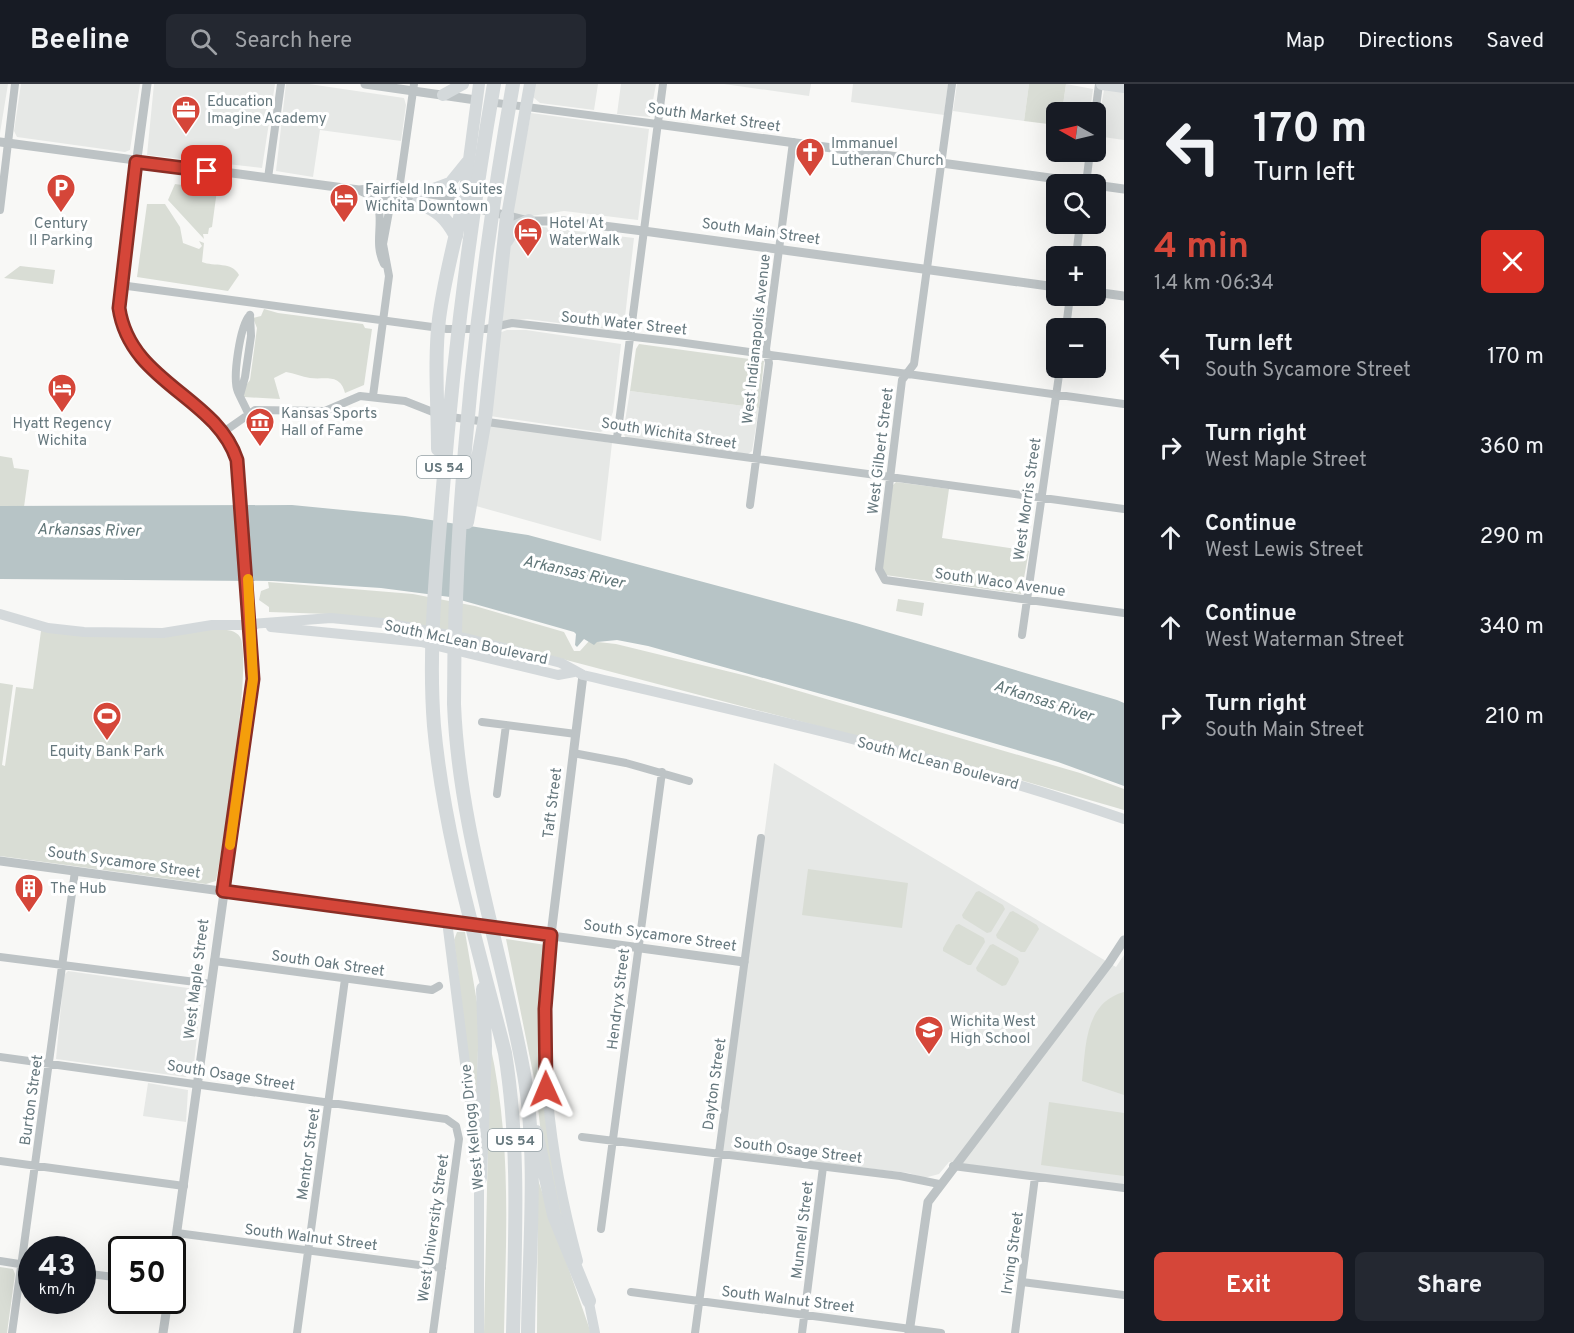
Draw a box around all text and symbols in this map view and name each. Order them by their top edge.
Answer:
search box [166,14,586,68]
text: Beeline [30,23,130,59]
icon: search [187,25,220,58]
text: Search here [235,28,352,55]
text: Map [1285,28,1325,55]
text: Directions [1358,28,1453,55]
text: Saved [1486,28,1544,55]
place label: Education Imagine Academy [207,93,327,129]
office icon: Education Imagine Academy [170,94,202,136]
street label: South Market Street [646,100,782,137]
north arrow [1046,102,1106,162]
map controls [1046,102,1106,378]
text: 170 m [1253,104,1367,157]
icon: left [1154,108,1232,186]
place label: Immanuel Lutheran Church [831,135,944,171]
church icon: Immanuel Lutheran Church [794,136,826,178]
pin [181,145,232,196]
icon: arrive [190,154,223,187]
text: Turn left [1253,156,1355,190]
parking icon: Century II Parking [45,172,77,214]
button: search [1046,174,1106,234]
place label: Fairfield Inn & Suites Wichita Downtown [365,181,503,217]
hotel icon: Fairfield Inn & Suites Wichita Downtown [328,182,360,224]
place label: Century II Parking [29,215,93,251]
place label: Hotel At WaterWalk [549,215,620,251]
street label: South Main Street [700,215,821,250]
hotel icon: Hotel At WaterWalk [512,216,544,258]
text: 4 min [1154,225,1249,271]
button: close [1481,230,1544,293]
button: + [1046,246,1106,306]
street label: West Indianapolis Avenue [739,253,776,425]
text: 1.4 km · 06:34 [1154,271,1274,297]
street label: South Water Street [560,308,688,341]
button: − [1046,318,1106,378]
text: Turn left [1205,331,1293,358]
icon: left [1154,341,1187,374]
text: 170 m [1487,344,1544,371]
text: South Sycamore Street [1205,358,1411,384]
hotel icon: Hyatt Regency Wichita [46,372,78,414]
street label: West Gilbert Street [864,387,899,516]
place label: Kansas Sports Hall of Fame [281,405,377,441]
museum icon: Kansas Sports Hall of Fame [244,406,276,448]
street label: South Wichita Street [600,414,738,455]
place label: Hyatt Regency Wichita [12,415,112,451]
text: Turn right [1205,421,1307,448]
icon: right [1154,431,1187,464]
text: 360 m [1480,434,1544,461]
street label: West Morris Street [1010,437,1047,562]
text: West Maple Street [1205,448,1367,474]
road number: US 54 [417,456,471,478]
text: Continue [1205,511,1296,538]
water label: Arkansas River [37,520,143,542]
icon: ahead [1154,521,1187,554]
text: 290 m [1480,524,1544,551]
text: West Lewis Street [1205,538,1364,564]
water label: Arkansas River [521,552,628,595]
street label: South Waco Avenue [933,565,1066,602]
text: Continue [1205,601,1296,628]
icon: ahead [1154,611,1187,644]
text: 340 m [1479,614,1544,641]
street label: South McLean Boulevard [382,617,549,670]
text: West Waterman Street [1205,628,1404,654]
water label: Arkansas River [991,676,1098,728]
text: Turn right [1205,691,1307,718]
sports icon: Equity Bank Park [91,700,123,742]
icon: right [1154,701,1187,734]
text: 210 m [1484,704,1544,731]
text: South Main Street [1205,718,1364,744]
street label: South McLean Boulevard [855,734,1021,795]
place label: Equity Bank Park [50,743,165,762]
street label: Taft Street [540,767,567,840]
street label: South Sycamore Street [46,843,202,884]
building icon: The Hub [13,872,45,914]
place label: The Hub [50,880,106,899]
street label: South Sycamore Street [582,916,738,957]
street label: West Maple Street [181,918,214,1041]
street label: South Oak Street [270,947,386,982]
street label: Hendryx Street [604,947,635,1051]
place label: Wichita West High School [950,1013,1036,1049]
school or university icon: Wichita West High School [913,1014,945,1056]
street label: Dayton Street [700,1037,731,1132]
street label: Burton Street [17,1054,48,1147]
street label: South Osage Street [165,1057,296,1096]
position arrow [514,1057,578,1121]
street label: West Kellogg Drive [457,1063,490,1191]
street label: Mentor Street [294,1107,325,1202]
road number: US 54 [488,1129,542,1151]
street label: South Osage Street [732,1134,863,1169]
street label: West University Street [415,1153,454,1304]
street label: Munnell Street [788,1180,819,1280]
street label: Irving Street [998,1210,1029,1296]
street label: South Walnut Street [243,1221,378,1256]
speed limit sign: 50 [108,1236,186,1314]
text: 43 [38,1249,76,1286]
button: Exit [1154,1252,1343,1321]
button: Share [1355,1252,1544,1321]
text: km/h [39,1281,75,1300]
street label: South Walnut Street [720,1283,855,1318]

